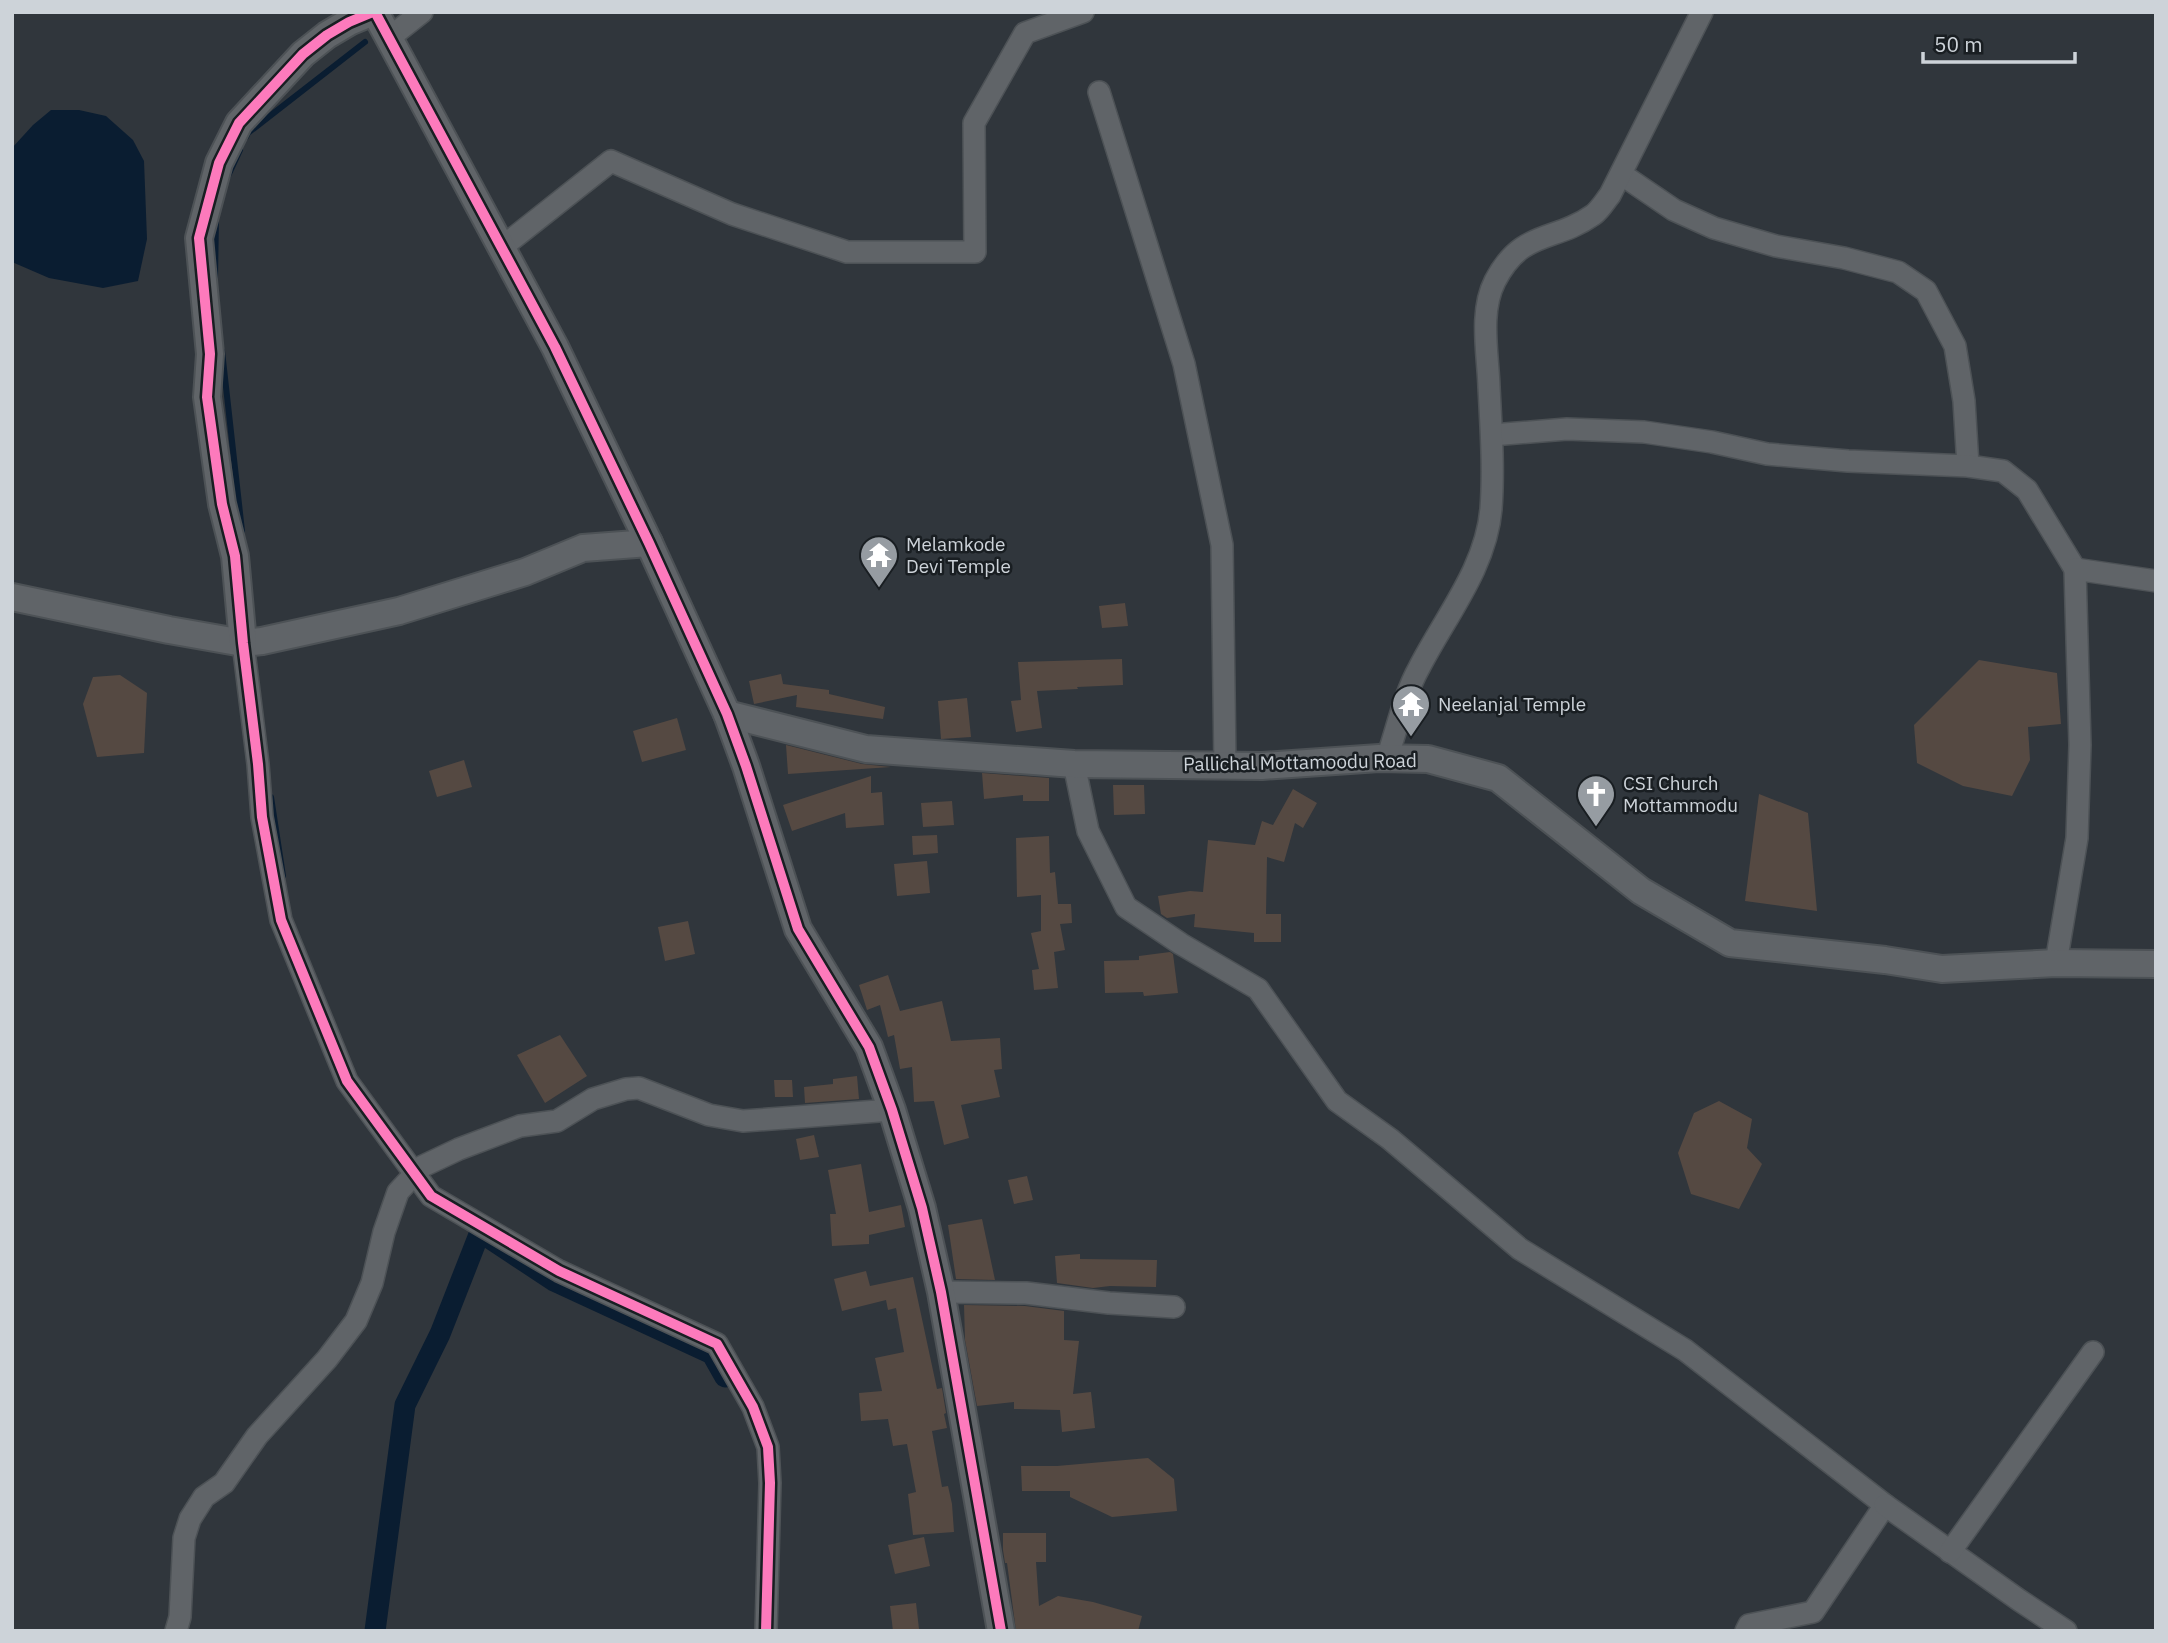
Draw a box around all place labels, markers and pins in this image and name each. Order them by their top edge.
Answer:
place label: Melamkode Devi Temple [906,532,1011,578]
temple icon: Melamkode Devi Temple [858,534,900,589]
temple icon: Neelanjal Temple [1390,683,1432,738]
place label: Neelanjal Temple [1438,692,1586,716]
place label: CSI Church Mottammodu [1623,771,1738,817]
church icon: CSI Church Mottammodu [1575,773,1617,828]

